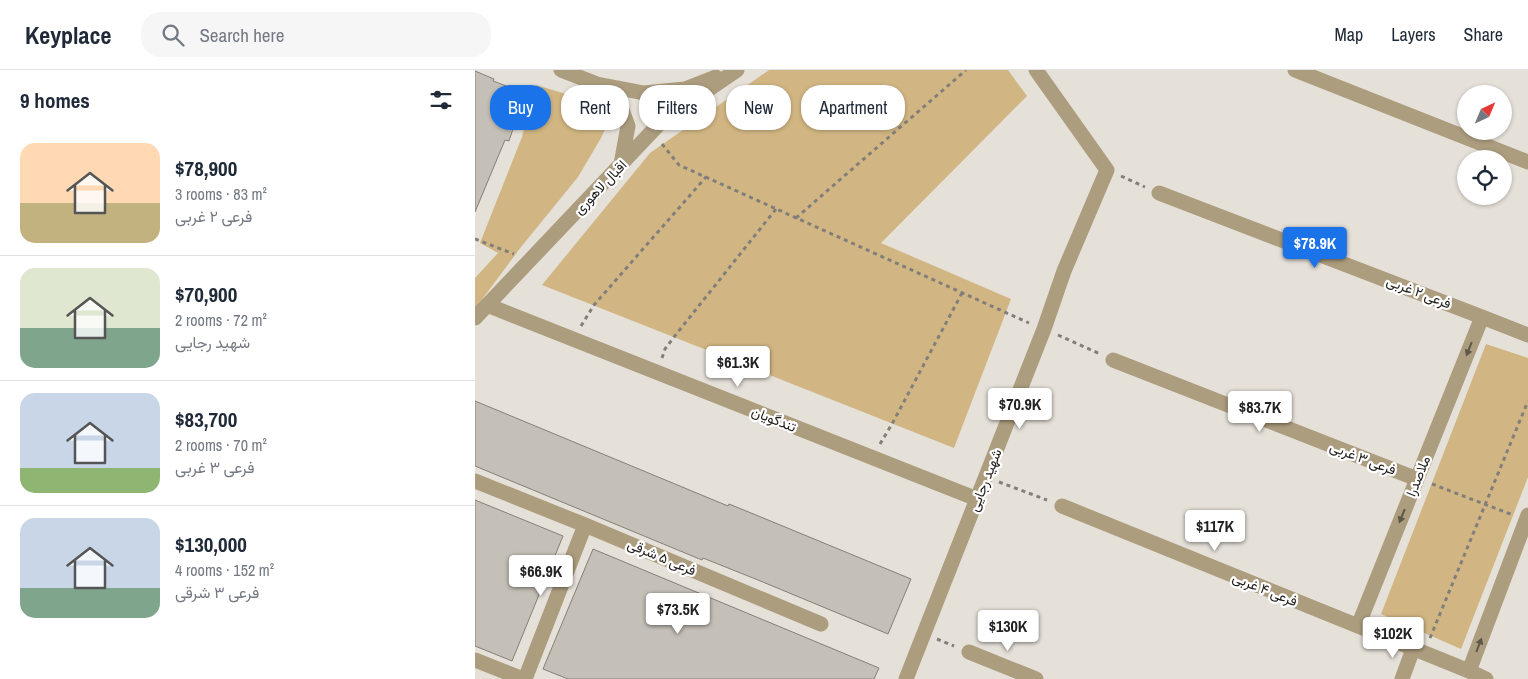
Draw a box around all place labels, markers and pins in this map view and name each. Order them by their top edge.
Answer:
pin: $78.9K [1274,226,1356,269]
pin: $61.3K [697,346,779,388]
pin: $70.9K [979,388,1061,430]
pin: $83.7K [1219,390,1301,433]
pin: $117K [1180,510,1250,552]
pin: $66.9K [500,554,582,597]
pin: $73.5K [637,592,719,635]
pin: $130K [973,610,1043,652]
pin: $102K [1358,616,1428,659]

